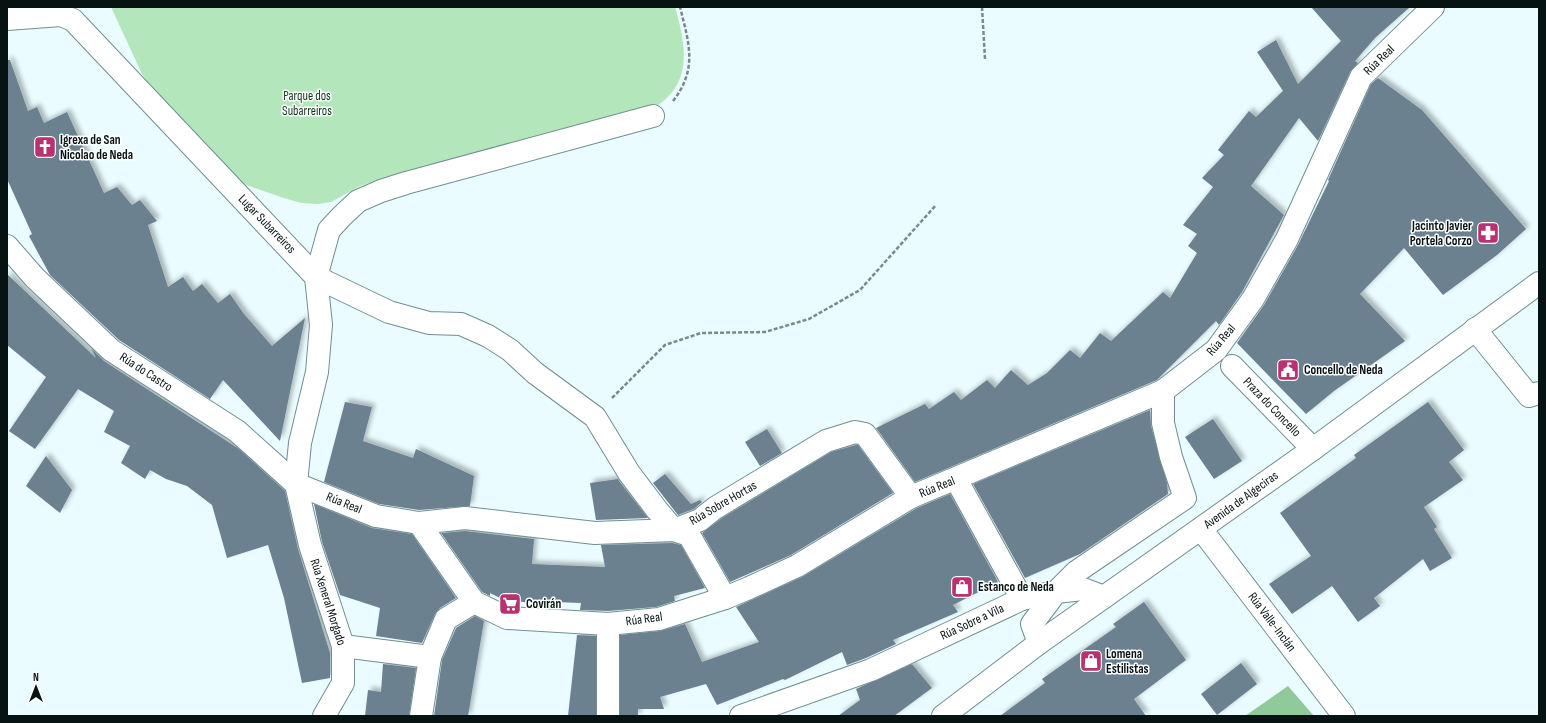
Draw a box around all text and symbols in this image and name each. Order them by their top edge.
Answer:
street label: Rúa Real [1360,41,1398,79]
park label: Parque dos Subarreiros [282,88,332,119]
place label: Igrexa de San Nicolao de Neda [60,132,133,163]
church icon: Igrexa de San Nicolao de Neda [32,134,58,160]
street label: Lugar Subarreiros [235,191,299,257]
place label: Jacinto Javier Portela Corzo [1410,218,1472,249]
pharmacy icon: Jacinto Javier Portela Corzo [1475,220,1501,246]
street label: Rúa Real [1203,321,1239,359]
street label: Rúa do Castro [116,349,176,395]
public building icon: Concello de Neda [1275,357,1301,383]
place label: Concello de Neda [1304,362,1383,378]
street label: Praza do Concello [1240,374,1304,440]
street label: Avenida de Algeciras [1200,467,1282,533]
street label: Rúa Real [917,473,957,501]
street label: Rúa Sobre Hortas [686,477,760,529]
street label: Rúa Real [324,489,364,517]
street label: Rúa Xeneral Morgado [306,557,350,647]
shop icon: Estanco de Neda [949,574,975,600]
place label: Estanco de Neda [978,579,1054,595]
street label: Rúa Valle-Inclán [1244,589,1300,655]
supermarket icon: Covirán [497,591,523,617]
place label: Covirán [526,596,561,612]
street label: Rúa Sobre a Vila [938,600,1006,644]
street label: Rúa Real [625,609,663,629]
place label: Lomena Estilistas [1106,646,1149,677]
shop icon: Lomena Estilistas [1078,648,1104,674]
north arrow [16,667,56,707]
text: N [33,671,39,684]

